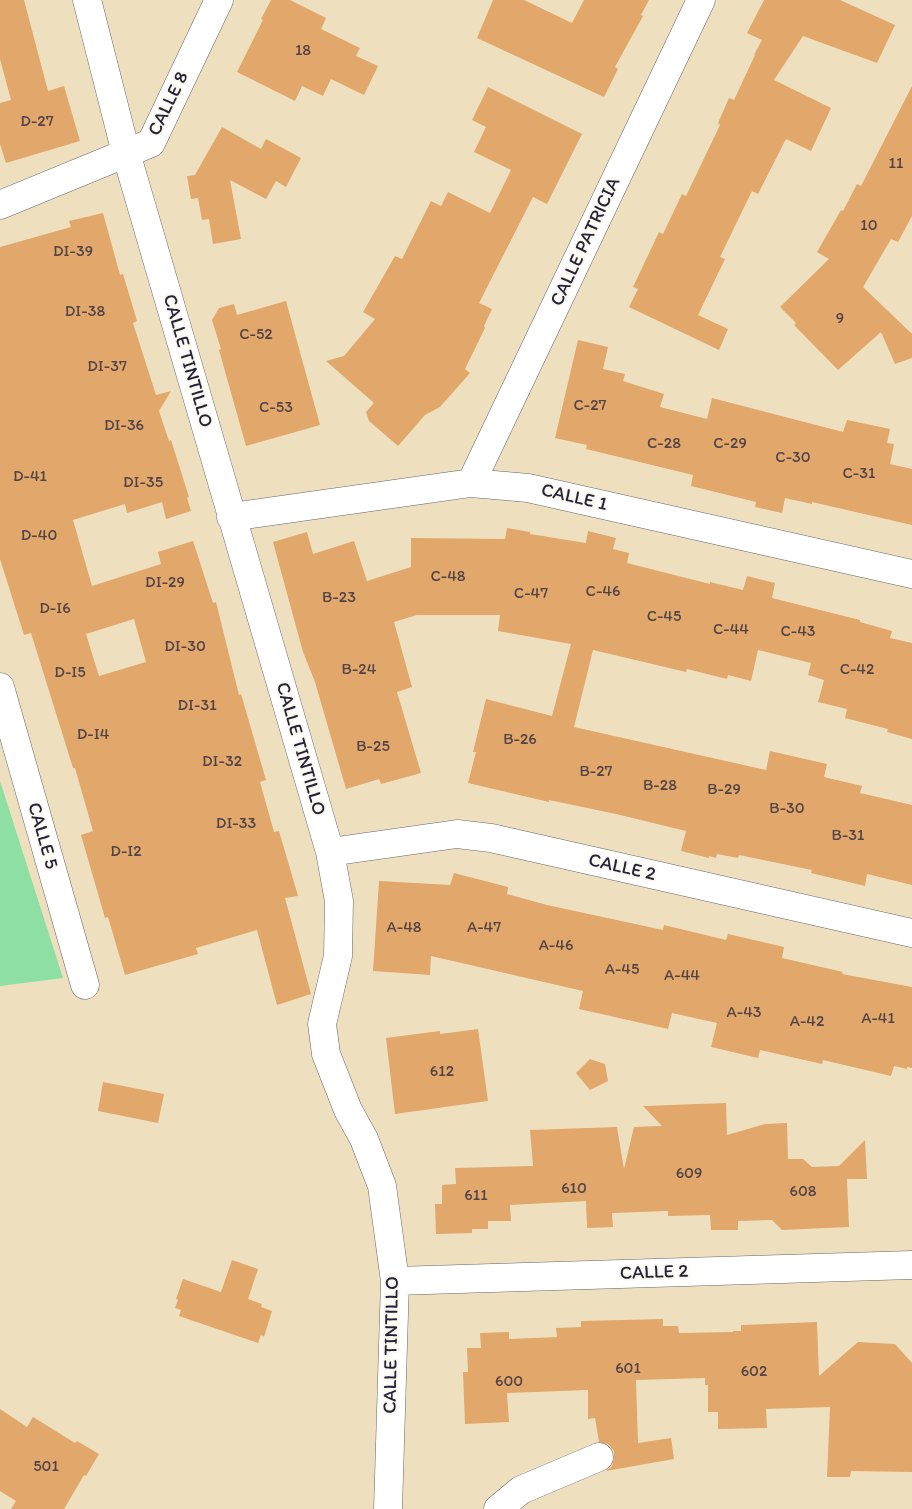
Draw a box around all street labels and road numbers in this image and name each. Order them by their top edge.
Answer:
street label: CALLE 8 [144,68,194,140]
street label: CALLE PATRICIA [546,174,626,310]
street label: CALLE TINTILLO [157,292,217,430]
street label: CALLE 1 [539,479,609,517]
street label: CALLE TINTILLO [270,680,330,818]
street label: CALLE 5 [22,800,62,872]
street label: CALLE 2 [586,849,658,887]
street label: CALLE 2 [619,1260,689,1286]
street label: CALLE TINTILLO [379,1276,405,1414]

